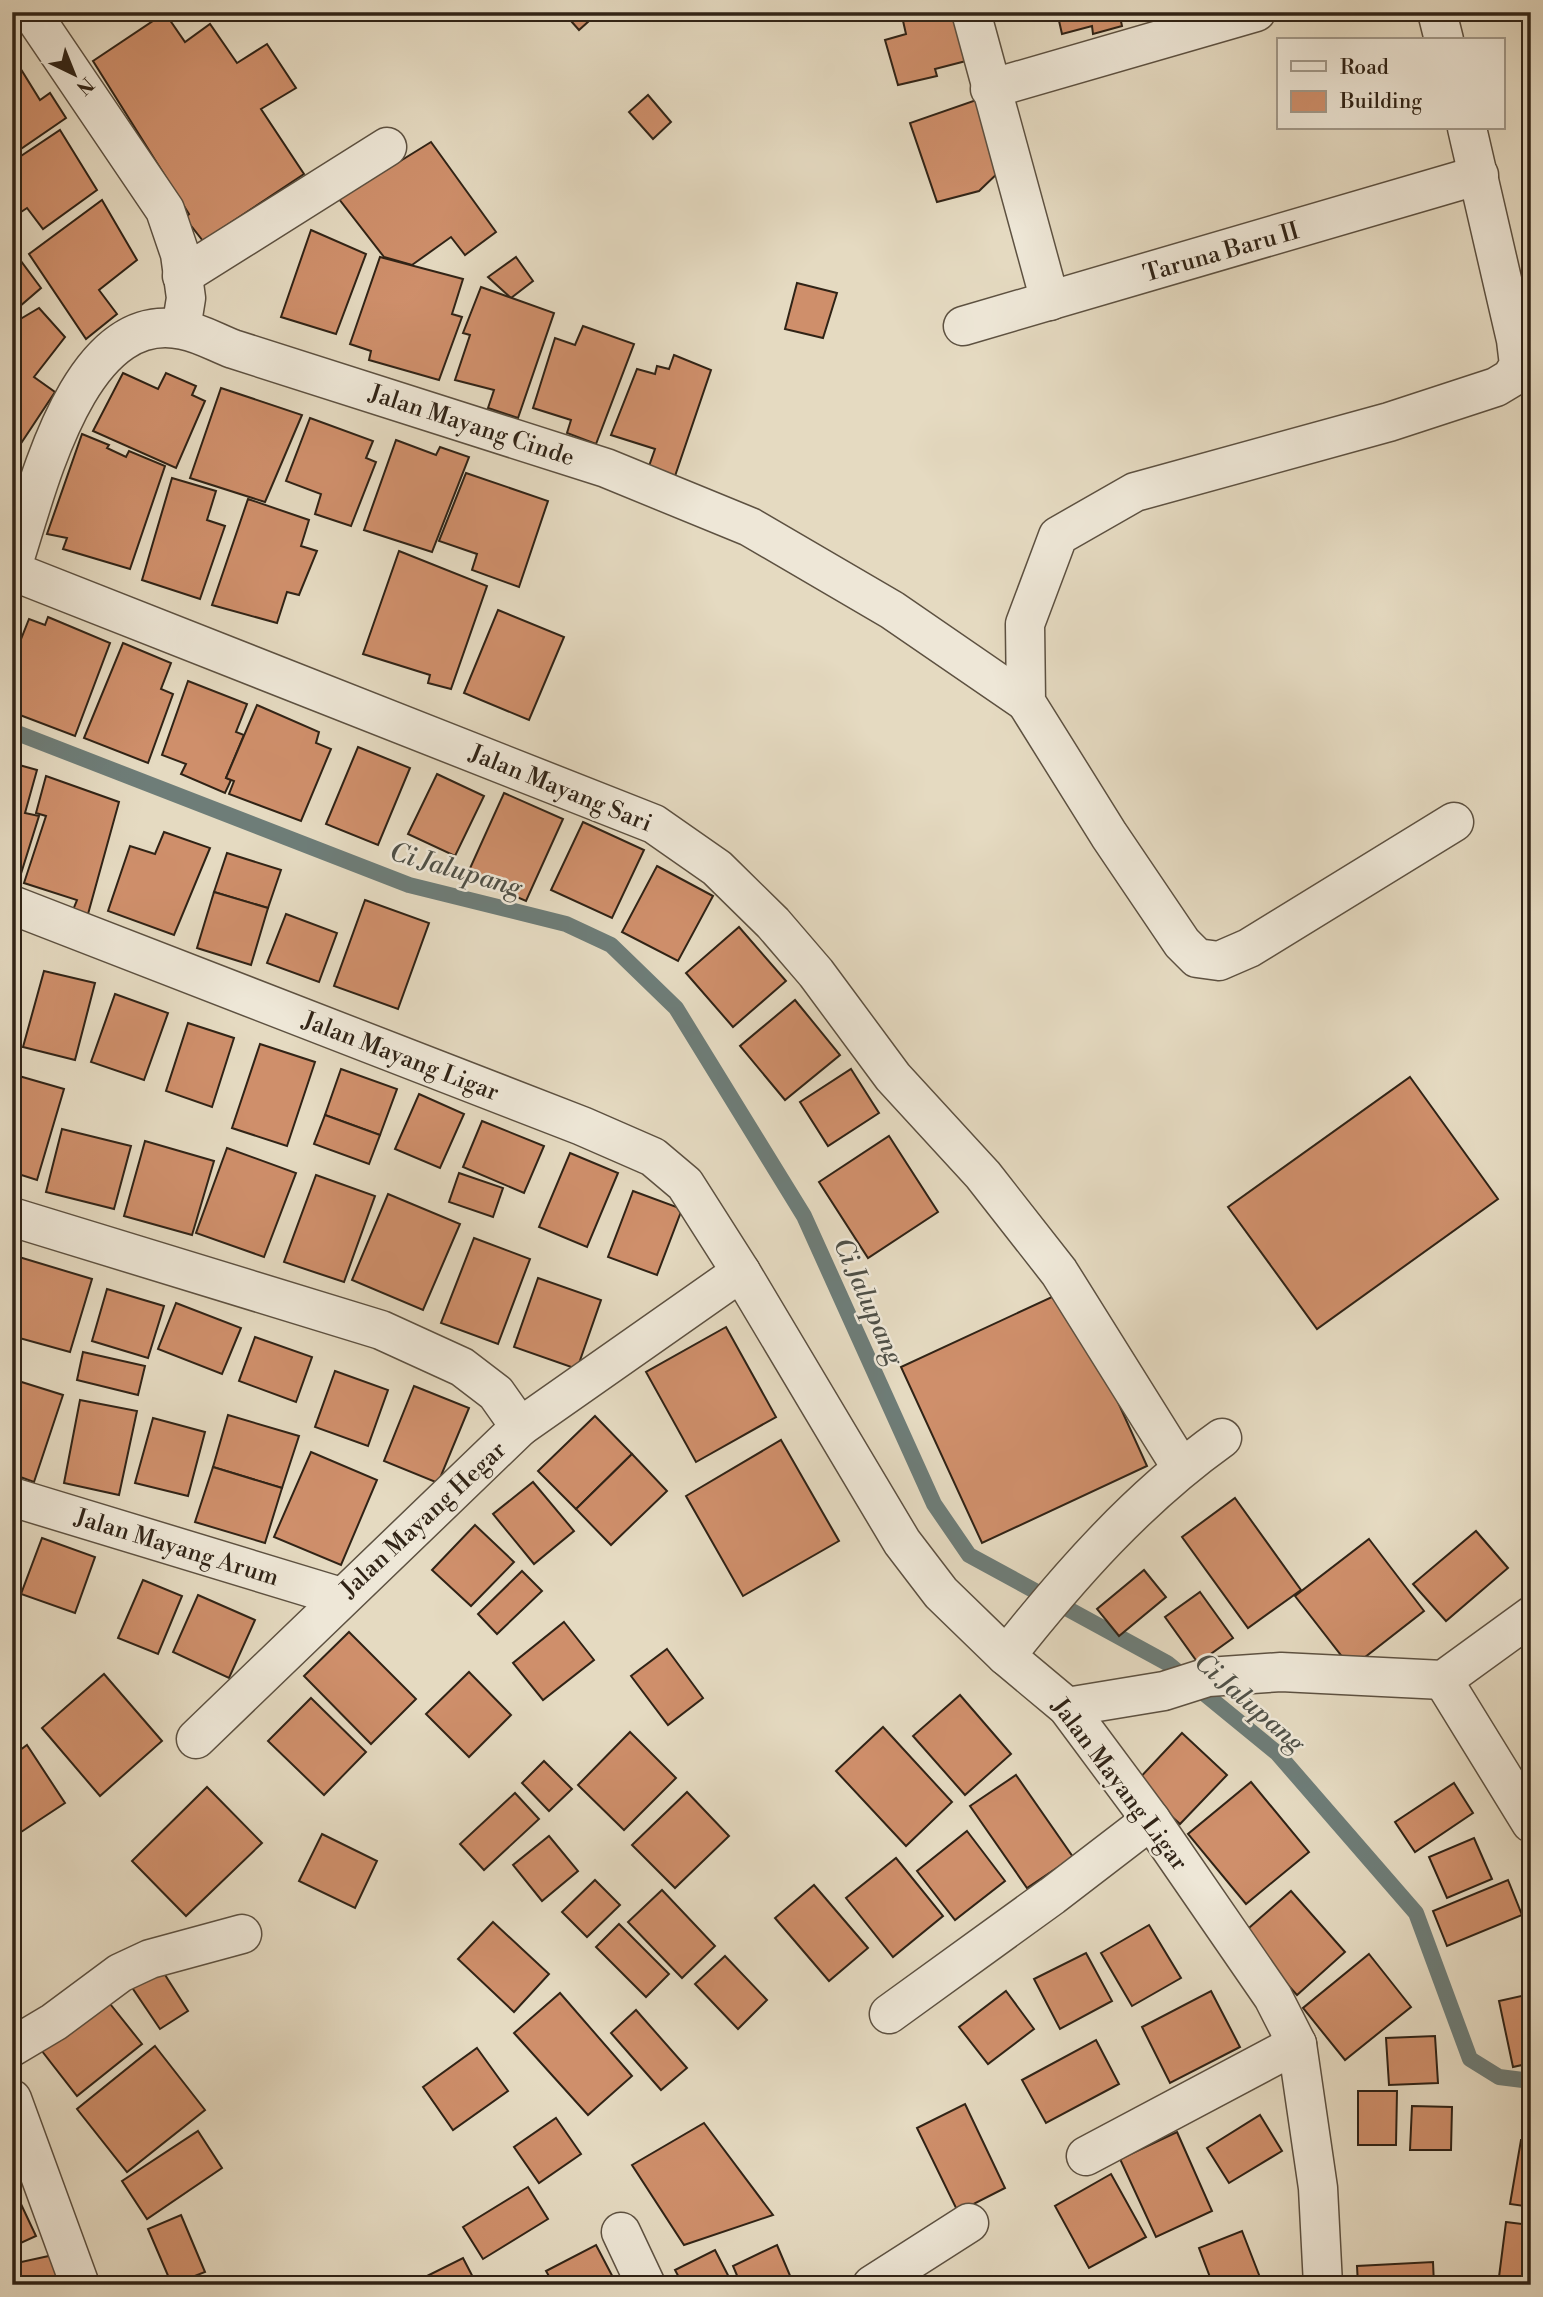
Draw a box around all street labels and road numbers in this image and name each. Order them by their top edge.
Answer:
street label: Taruna Baru II [1140,216,1303,290]
street label: Jalan Mayang Cinde [364,378,578,473]
street label: Jalan Mayang Sari [464,738,656,839]
street label: Jalan Mayang Ligar [297,1005,503,1108]
street label: Jalan Mayang Hegar [334,1435,513,1605]
street label: Jalan Mayang Arum [70,1502,282,1593]
street label: Jalan Mayang Ligar [1044,1692,1194,1877]

